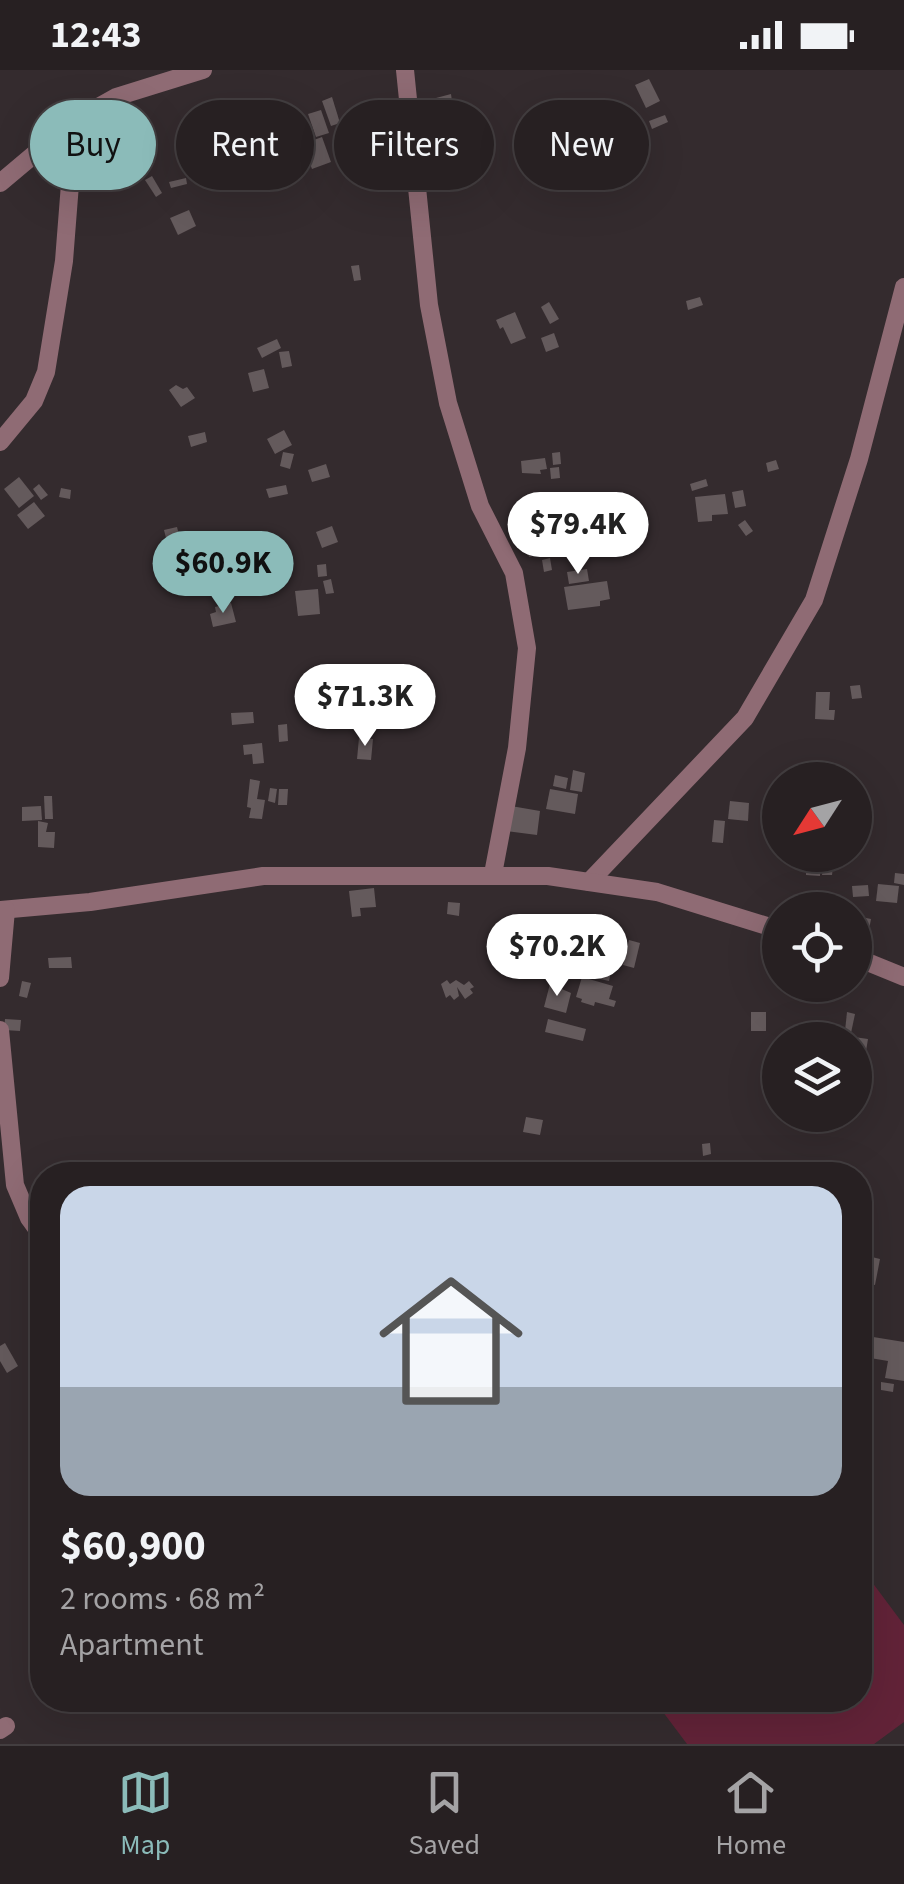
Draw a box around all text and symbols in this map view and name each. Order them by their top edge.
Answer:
text: 12:43 [50,8,142,62]
chip: Buy [30,100,156,190]
chip: Rent [176,100,314,190]
chip: Filters [334,100,494,190]
chip: New [514,100,649,190]
pin: $79.4K [497,492,659,577]
text: $79.4K [530,501,626,547]
pin: $60.9K [142,531,304,616]
text: $60.9K [175,540,271,586]
pin: $71.3K [284,664,446,749]
text: $71.3K [317,673,413,719]
north arrow [762,762,872,872]
map controls [762,762,872,1132]
button: locate [762,892,872,1002]
pin: $70.2K [476,914,638,999]
text: $70.2K [509,923,605,969]
button: layers [762,1022,872,1132]
icon: home [361,1251,541,1431]
text: $60,900 [60,1516,206,1576]
text: 2 rooms · 68 m² [60,1576,265,1622]
text: Apartment [60,1622,203,1668]
tab: Map [118,1765,173,1865]
tab: Saved [408,1765,480,1865]
tab: Home [716,1765,786,1865]

